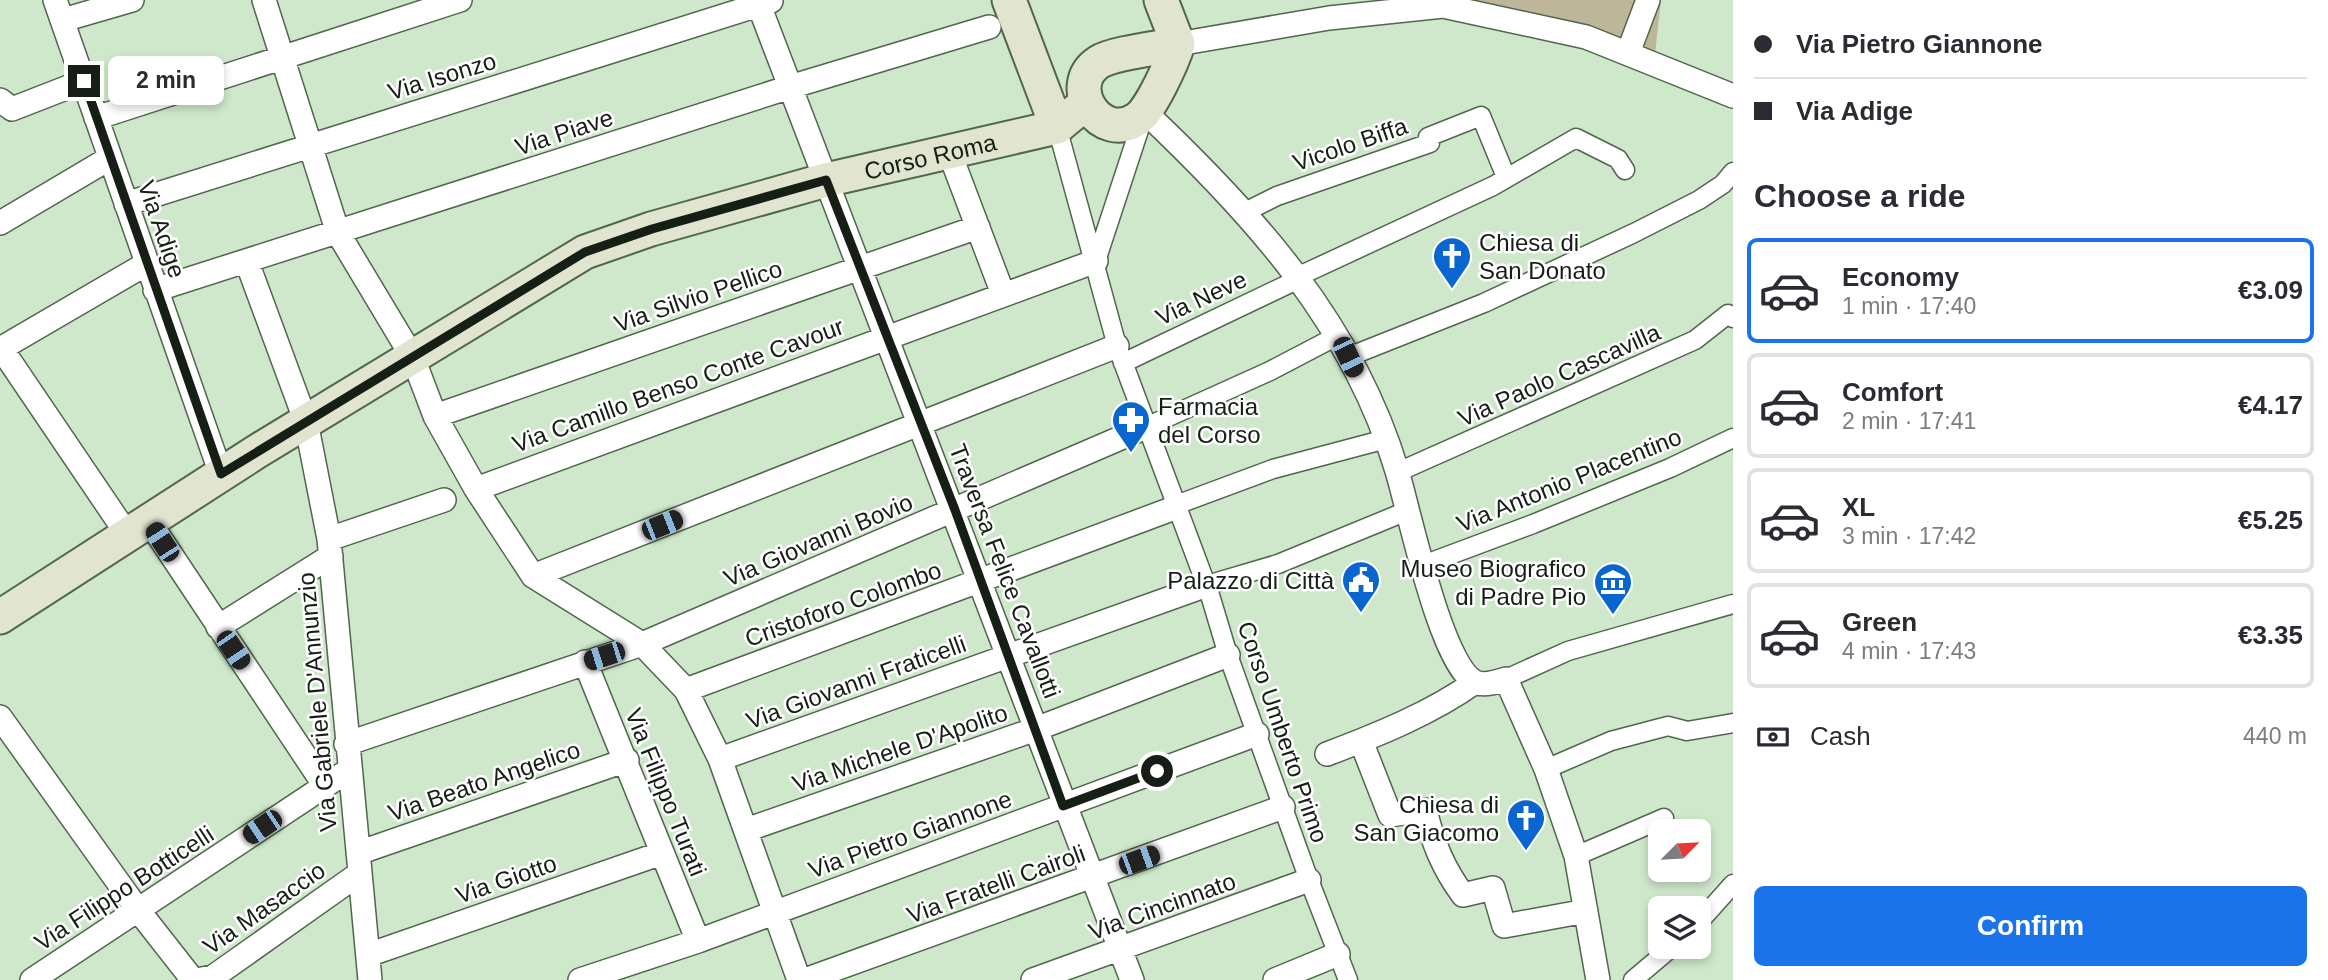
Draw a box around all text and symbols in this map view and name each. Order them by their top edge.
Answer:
text: Via Pietro Giannone [1796,29,2043,59]
street label: Via Isonzo [385,47,499,105]
callout: 2 min [108,56,224,106]
route end [68,65,100,97]
text: 2 min [136,67,196,93]
text: Via Adige [1796,96,1913,126]
street label: Via Piave [512,104,616,160]
street label: Vicolo Biffa [1289,112,1411,176]
street label: Corso Roma [861,128,999,184]
street label: Via Adige [133,177,191,281]
text: Choose a ride [1754,178,1966,214]
place label: Chiesa di San Donato [1479,229,1606,284]
church icon: Chiesa di San Donato [1431,235,1473,290]
street label: Via Silvio Pellico [611,255,785,337]
icon: car [1758,259,1821,322]
text: Economy [1842,262,1959,292]
street label: Via Neve [1151,265,1251,331]
text: €3.09 [2238,275,2303,305]
text: 1 min · 17:40 [1842,293,1976,319]
street label: Via Camillo Benso Conte Cavour [509,312,847,458]
street label: Via Paolo Cascavilla [1454,318,1665,432]
car [1330,334,1367,380]
icon: car [1758,374,1821,437]
text: Comfort [1842,377,1943,407]
text: €4.17 [2238,390,2303,420]
place label: Farmacia del Corso [1158,393,1261,448]
pharmacy icon: Farmacia del Corso [1110,399,1152,454]
text: 2 min · 17:41 [1842,408,1976,434]
street label: Via Antonio Placentino [1453,423,1685,537]
street label: Traversa Felice Cavallotti [944,440,1066,702]
street label: Via Giovanni Bovio [720,488,916,592]
icon: car [1758,489,1821,552]
text: XL [1842,492,1875,522]
text: €5.25 [2238,505,2303,535]
car [639,507,686,543]
car [142,519,183,565]
text: 3 min · 17:42 [1842,523,1976,549]
place label: Museo Biografico di Padre Pio [1401,555,1586,610]
street label: Cristoforo Colombo [741,556,945,652]
public building icon: Palazzo di Città [1340,559,1382,614]
museum icon: Museo Biografico di Padre Pio [1592,561,1634,616]
place label: Palazzo di Città [1167,567,1335,594]
street label: Via Gabriele D'Annunzio [292,571,342,833]
icon: car [1758,604,1821,667]
text: Green [1842,607,1917,637]
street label: Corso Umberto Primo [1232,618,1334,846]
text: €3.35 [2238,620,2303,650]
car [213,627,254,673]
street label: Via Giovanni Fraticelli [743,630,969,734]
text: 4 min · 17:43 [1842,638,1976,664]
car [581,640,628,672]
street label: Via Michele D'Apolito [789,699,1011,797]
street label: Via Filippo Turati [620,704,712,880]
icon: cash [1754,718,1792,756]
text: Cash [1810,721,1871,751]
text: 440 m [2243,723,2307,749]
street label: Via Beato Angelico [385,736,583,826]
route start [1141,755,1173,787]
street label: Via Pietro Giannone [805,785,1015,883]
place label: Chiesa di San Giacomo [1354,791,1499,846]
church icon: Chiesa di San Giacomo [1505,797,1547,852]
car [239,807,286,847]
north arrow [1648,819,1712,882]
map controls [1648,819,1711,959]
street label: Via Filippo Botticelli [30,820,218,956]
street label: Via Fratelli Cairoli [903,839,1089,929]
car [1116,843,1163,877]
street label: Via Giotto [452,849,560,909]
street label: Via Masaccio [198,856,330,960]
street label: Via Cincinnato [1085,867,1239,945]
button: Confirm [1754,886,2307,966]
button: layers [1648,896,1711,959]

